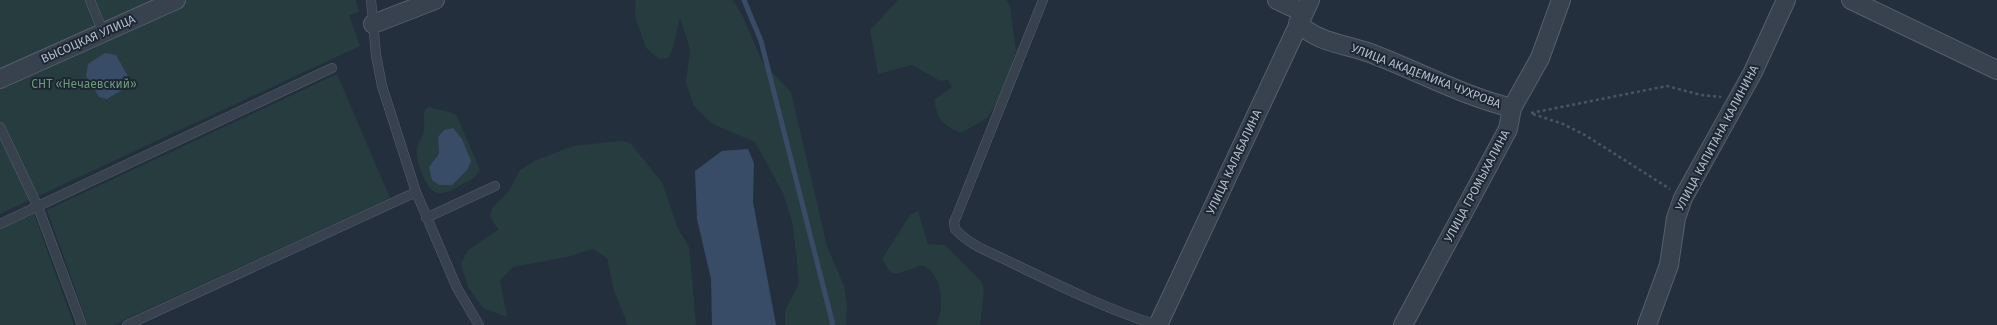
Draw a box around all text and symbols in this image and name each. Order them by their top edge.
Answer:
street label: ВЫСОЦКАЯ УЛИЦА [39,12,137,66]
street label: УЛИЦА АКАДЕМИКА ЧУХРОВА [1349,41,1503,111]
street label: УЛИЦА КАПИТАНА КАЛИНИНА [1673,63,1761,213]
park label: СНТ «Нечаевский» [31,77,137,91]
street label: УЛИЦА КАЛАБАЛИНА [1204,107,1264,217]
street label: УЛИЦА ГРОМЫХАЛИНА [1441,127,1513,245]

